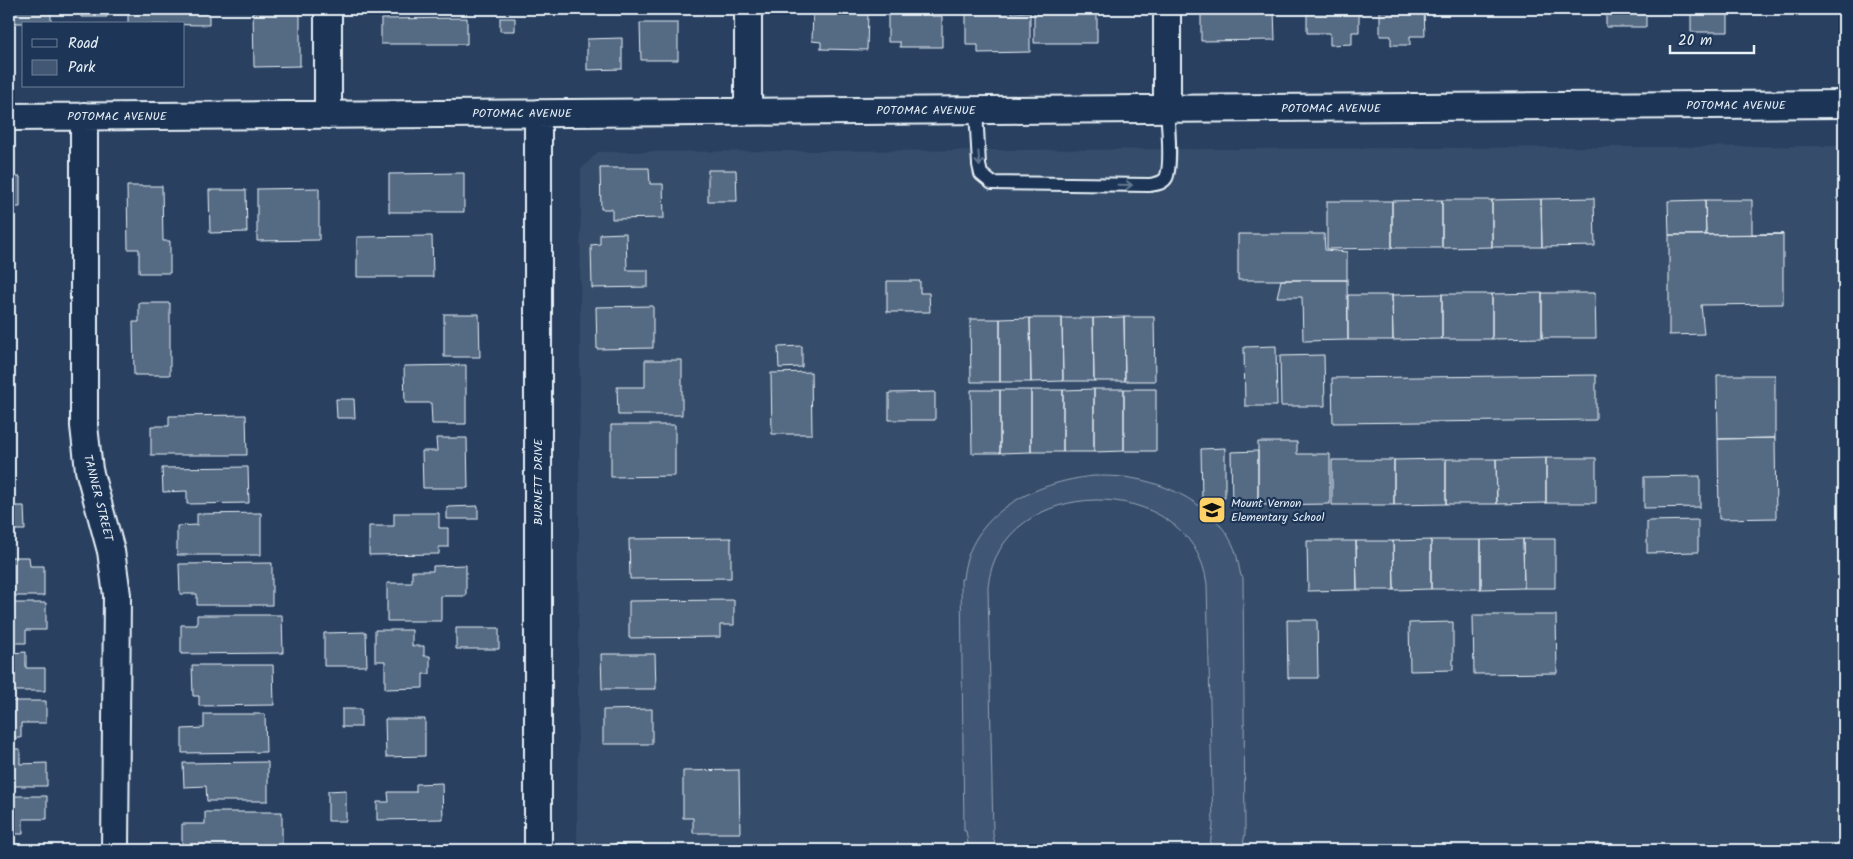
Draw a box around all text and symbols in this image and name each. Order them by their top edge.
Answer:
legend [22,22,185,88]
scale bar [1670,22,1754,54]
text: 20 m [1678,29,1712,53]
text: Road [68,32,99,56]
text: Park [68,56,96,80]
street label: POTOMAC AVENUE [1686,96,1787,115]
street label: POTOMAC AVENUE [1281,99,1382,118]
street label: POTOMAC AVENUE [876,101,977,120]
street label: POTOMAC AVENUE [472,104,573,123]
street label: POTOMAC AVENUE [67,107,168,126]
one-way arrow [974,150,984,166]
one-way arrow [1116,180,1133,190]
street label: BURNETT DRIVE [529,438,548,525]
street label: TANNER STREET [78,452,118,545]
place label: Mount Vernon Elementary School [1231,494,1324,527]
school or university icon: Mount Vernon Elementary School [1197,495,1227,525]

